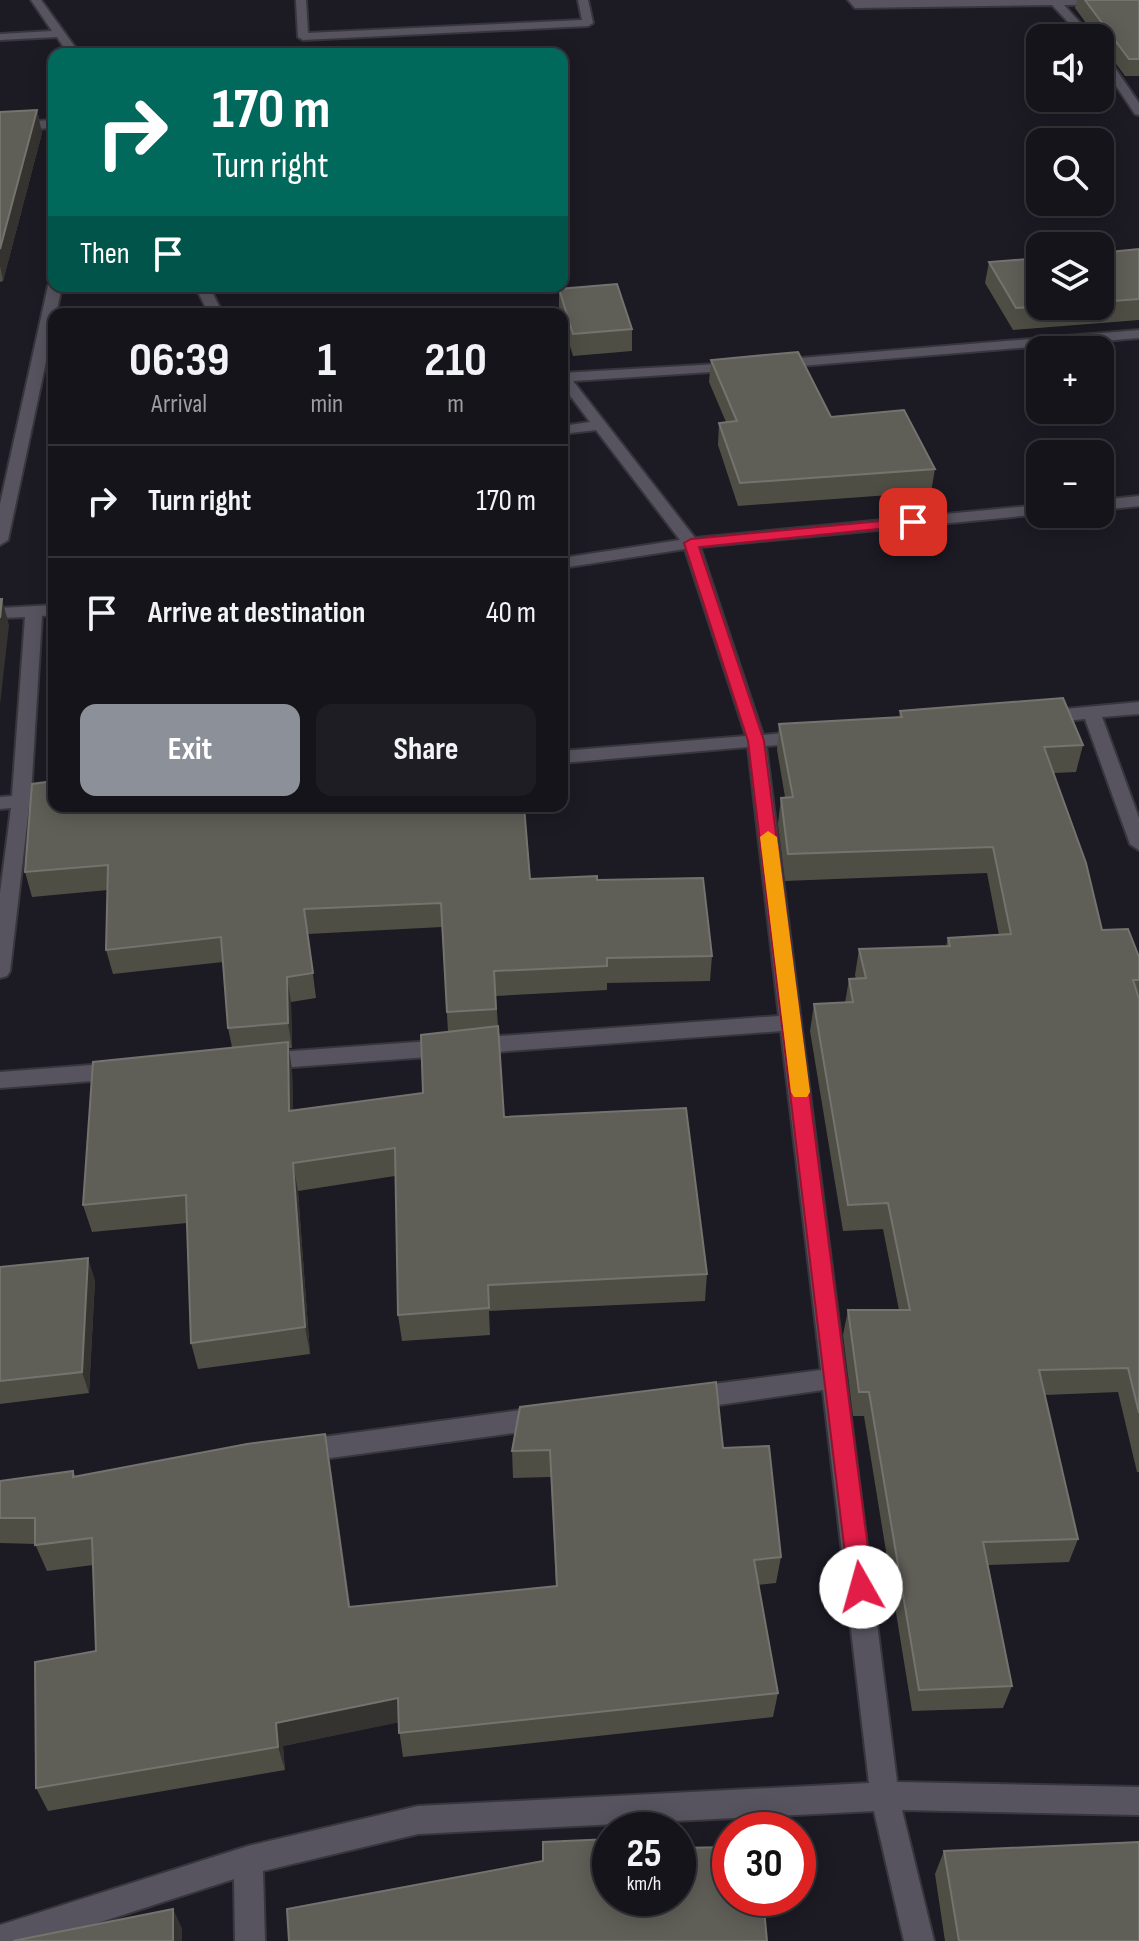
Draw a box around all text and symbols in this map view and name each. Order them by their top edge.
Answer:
map controls [1026,24,1114,528]
button: sound [1026,24,1114,112]
text: 170 m [212,77,330,144]
icon: right [80,80,184,184]
button: search [1026,128,1114,216]
text: Turn right [212,145,329,188]
icon: arrive [146,232,190,276]
button: layers [1026,232,1114,320]
text: Then [80,236,130,272]
text: 06:39 [129,332,229,389]
text: 1 [317,332,336,389]
text: 210 [424,332,487,389]
button: + [1026,336,1114,424]
text: Arrival [151,389,207,420]
text: min [310,389,343,420]
text: m [447,389,464,420]
button: − [1026,440,1114,528]
icon: right [80,479,124,523]
text: Turn right [148,483,251,519]
text: 170 m [476,483,536,519]
pin [879,488,947,556]
icon: arrive [891,500,935,544]
icon: arrive [80,591,124,635]
text: Arrive at destination [148,595,365,631]
text: 40 m [486,595,536,631]
button: Exit [80,704,300,796]
button: Share [316,704,536,796]
position arrow [819,1545,903,1629]
speed limit sign: 30 [712,1812,816,1916]
text: 25 [626,1830,662,1878]
text: km/h [627,1872,661,1896]

